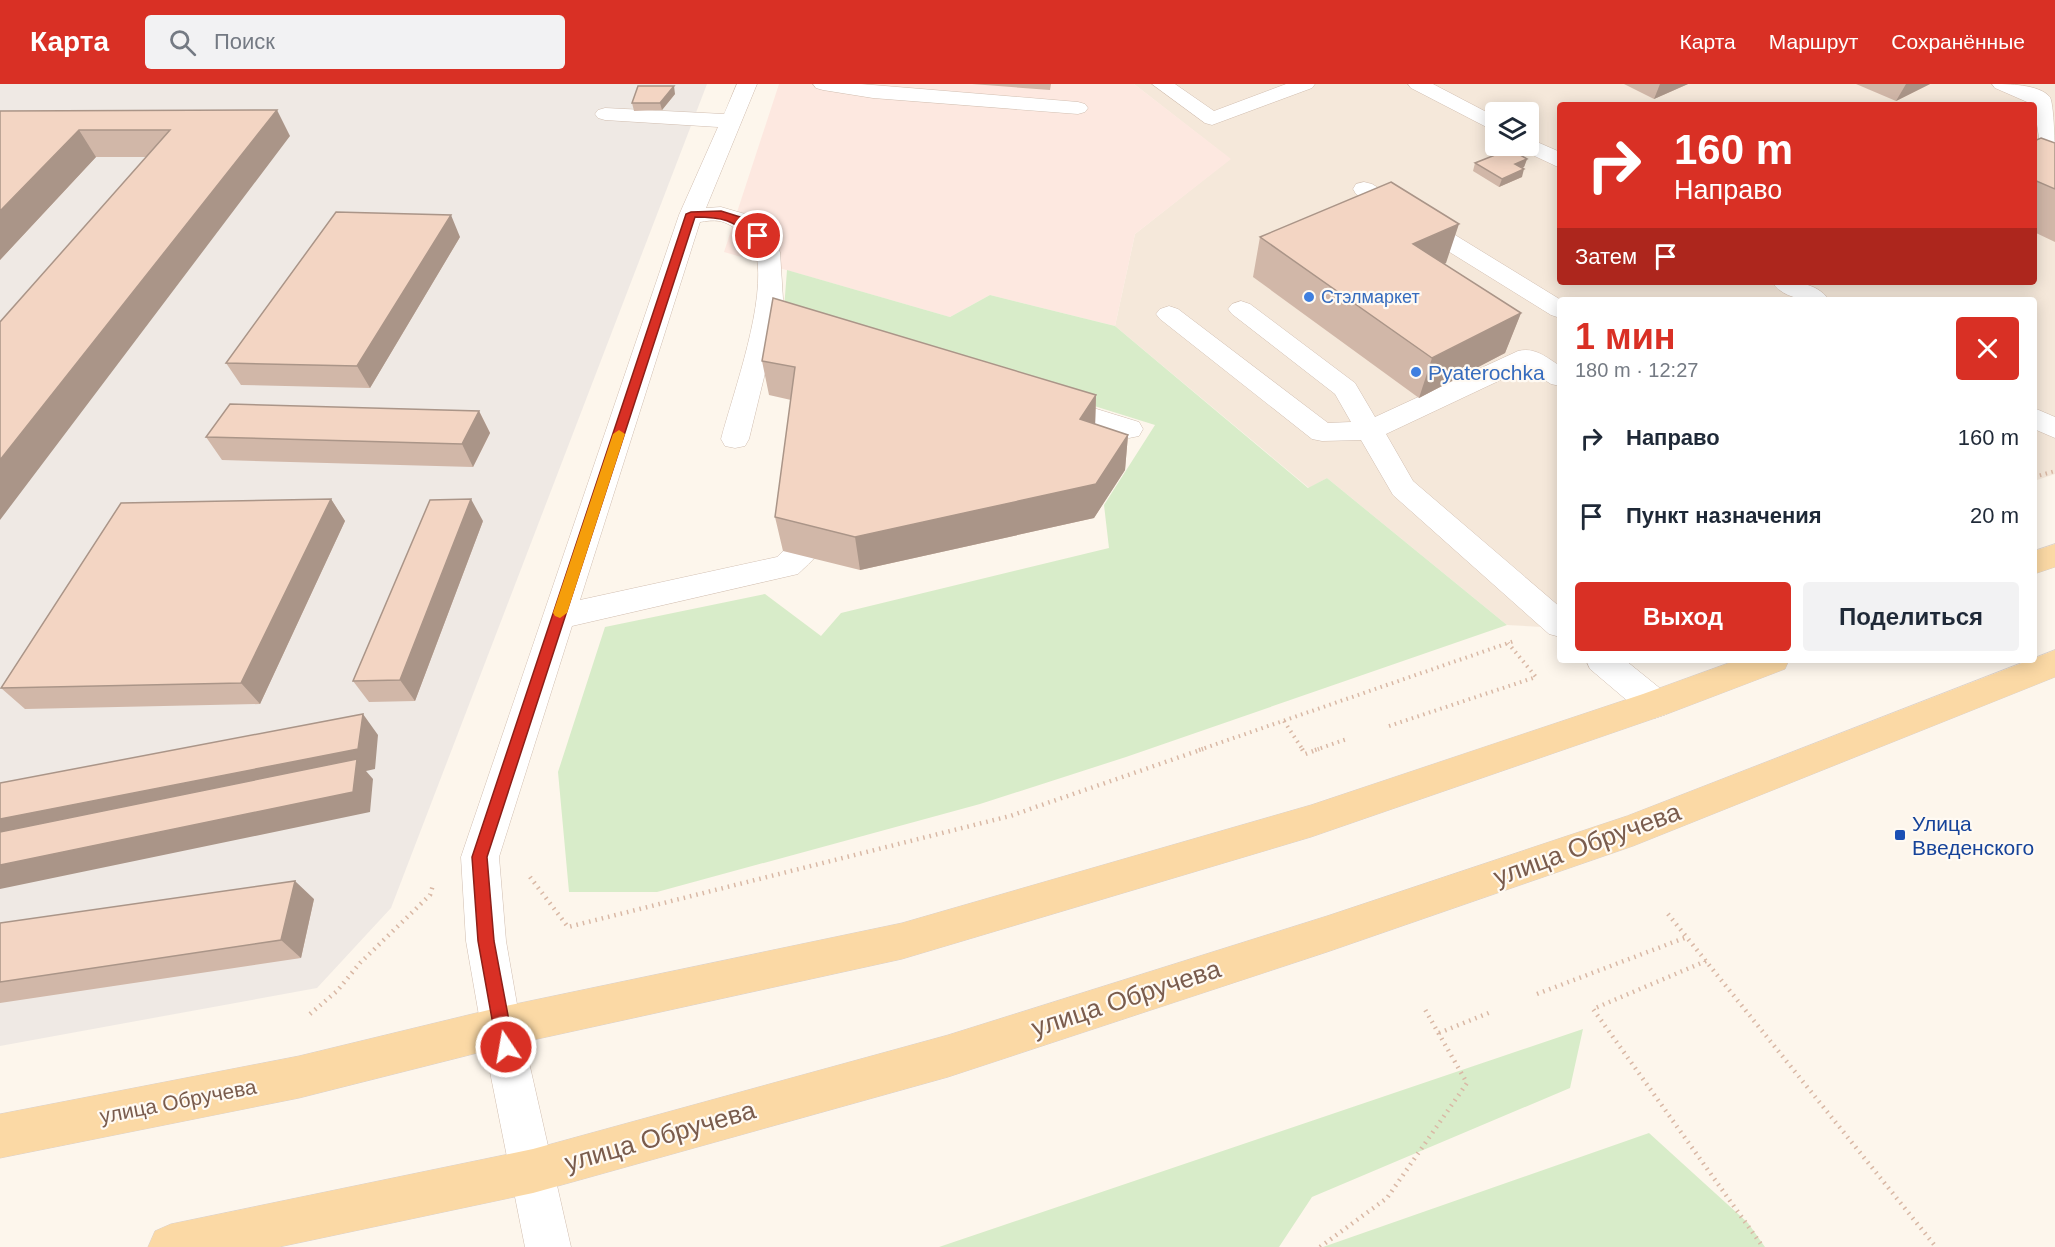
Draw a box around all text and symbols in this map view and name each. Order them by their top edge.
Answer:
search box [145,15,565,69]
text: Карта [30,26,109,57]
icon: search [166,26,199,59]
text: Поиск [214,29,275,54]
text: Карта [1680,30,1736,53]
text: Маршрут [1769,30,1858,53]
text: Сохранённые [1891,30,2025,53]
map controls [1485,102,1539,156]
button: layers [1485,102,1539,156]
icon: right [1575,126,1653,204]
text: 160 m [1674,126,1793,173]
text: Направо [1674,175,1782,205]
pin [732,210,783,261]
icon: arrive [741,219,774,252]
icon: arrive [1649,240,1682,273]
text: Затем [1575,244,1637,269]
place label: Стэлмаркет [1321,287,1420,307]
marker: Стэлмаркет [1302,290,1316,304]
text: 1 мин [1575,316,1676,357]
button: close [1956,317,2019,380]
text: 180 m · 12:27 [1575,359,1698,381]
place label: Pyaterochka [1428,361,1545,384]
marker: Pyaterochka [1409,365,1423,379]
icon: right [1575,422,1608,455]
text: Направо [1626,425,1720,450]
text: 160 m [1958,425,2019,450]
icon: arrive [1575,500,1608,533]
text: Пункт назначения [1626,503,1822,528]
text: 20 m [1970,503,2019,528]
button: Выход [1575,582,1791,651]
button: Поделиться [1803,582,2019,651]
street label: улица Обручева [1489,796,1685,892]
place label: Улица Введенского [1912,812,2034,859]
marker: Улица Введенского [1893,828,1907,842]
street label: улица Обручева [1028,953,1225,1043]
position arrow [474,1015,538,1079]
street label: улица Обручева [98,1074,259,1127]
street label: улица Обручева [561,1094,759,1178]

